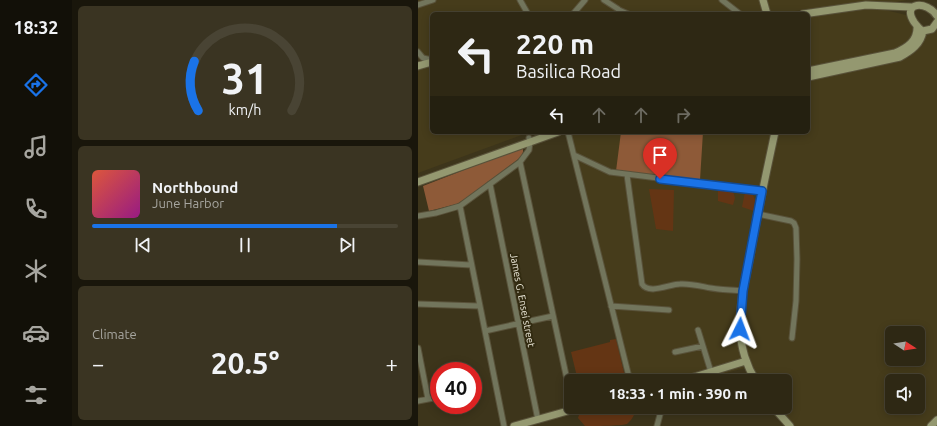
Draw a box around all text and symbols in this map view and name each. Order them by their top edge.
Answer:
text: 18:32 [13,17,59,37]
icon: left [450,28,502,80]
text: 220 m [516,28,594,59]
text: 31 [222,55,268,102]
text: Basilica Road [516,61,621,81]
icon: directions [22,71,50,99]
text: km/h [229,102,261,118]
icon: left [546,104,568,126]
icon: ahead [588,104,610,126]
icon: ahead [630,104,652,126]
icon: right [672,104,694,126]
icon: music [22,133,50,161]
pin [643,138,677,179]
icon: arrive [649,144,671,166]
text: Northbound [152,179,238,196]
icon: phone [22,195,50,223]
text: June Harbor [152,196,224,210]
icon: previous [132,234,154,256]
icon: pause [234,234,256,256]
icon: next [336,234,358,256]
street label: James G. Ensei street [508,252,537,348]
icon: climate [22,257,50,285]
position arrow [719,308,761,350]
icon: car [22,319,50,347]
north arrow [885,326,925,366]
map controls [885,326,925,414]
text: Climate [92,327,137,341]
text: 20.5° [211,346,279,380]
text: − [92,351,104,376]
text: + [386,351,398,376]
speed limit sign: 40 [430,362,482,414]
button: sound [885,374,925,414]
icon: filters [22,381,50,409]
text: 18:33 · 1 min · 390 m [609,385,747,402]

